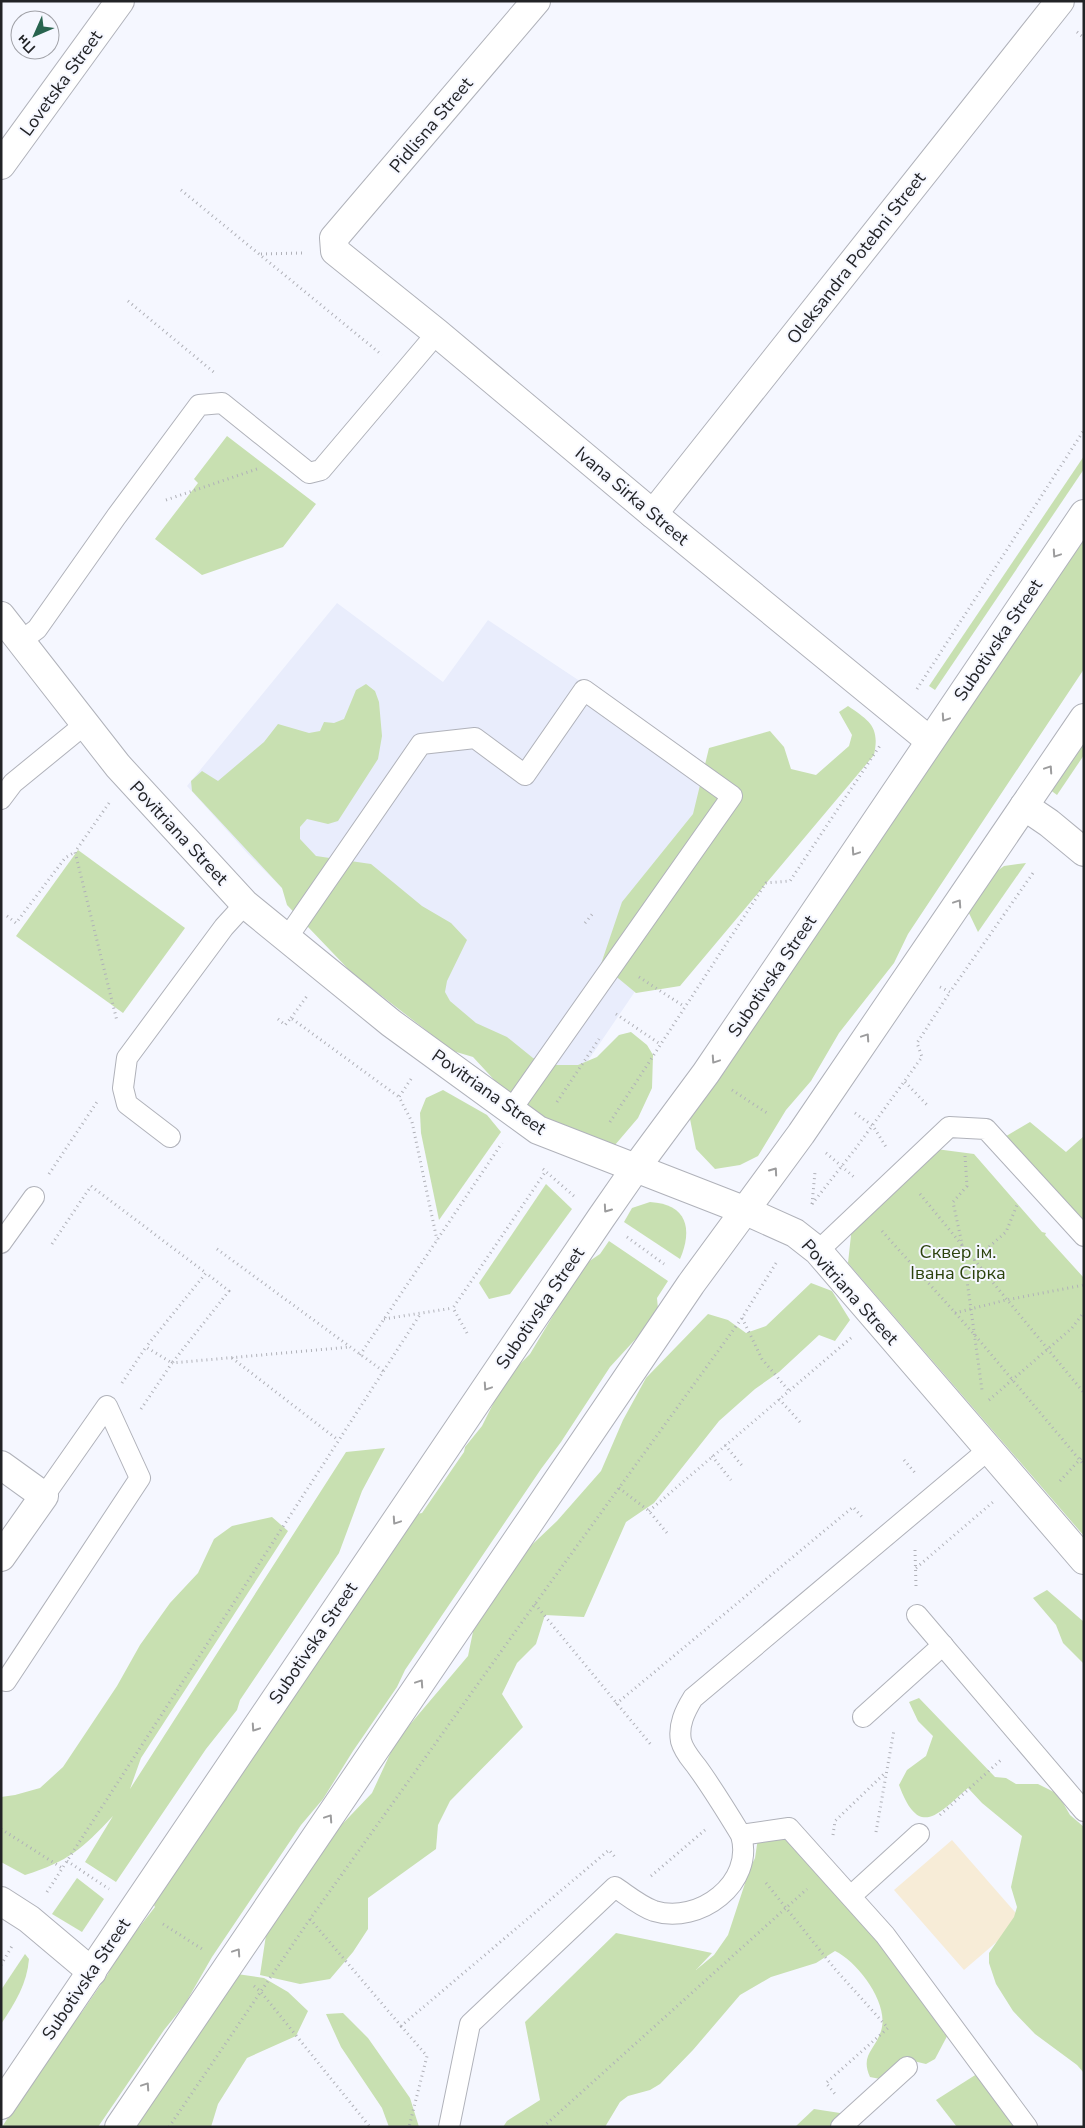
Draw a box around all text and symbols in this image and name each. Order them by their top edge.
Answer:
north arrow [10,10,60,60]
street label: Lovetska Street [14,25,108,141]
text: Пн [13,30,40,57]
street label: Pidlisna Street [384,72,478,178]
street label: Oleksandra Potebni Street [781,166,931,349]
street label: Ivana Sirka Street [570,441,694,551]
one-way arrow [1053,548,1062,558]
street label: Subotivska Street [948,574,1048,706]
one-way arrow [942,712,952,721]
one-way arrow [1043,765,1052,775]
street label: Povitriana Street [124,776,234,891]
one-way arrow [852,847,861,856]
one-way arrow [951,899,961,908]
street label: Subotivska Street [722,910,822,1042]
one-way arrow [860,1034,869,1043]
street label: Povitriana Street [427,1044,551,1141]
one-way arrow [712,1054,721,1064]
one-way arrow [768,1167,777,1177]
one-way arrow [604,1203,613,1213]
street label: Povitriana Street [796,1234,904,1350]
park label: Сквер ім. Івана Сірка [910,1240,1006,1285]
street label: Subotivska Street [490,1242,590,1374]
one-way arrow [484,1381,493,1391]
one-way arrow [392,1516,402,1525]
street label: Subotivska Street [263,1577,363,1709]
one-way arrow [414,1679,423,1689]
one-way arrow [252,1723,262,1732]
one-way arrow [323,1814,332,1823]
street label: Subotivska Street [36,1913,136,2045]
one-way arrow [231,1948,240,1958]
one-way arrow [140,2083,149,2092]

